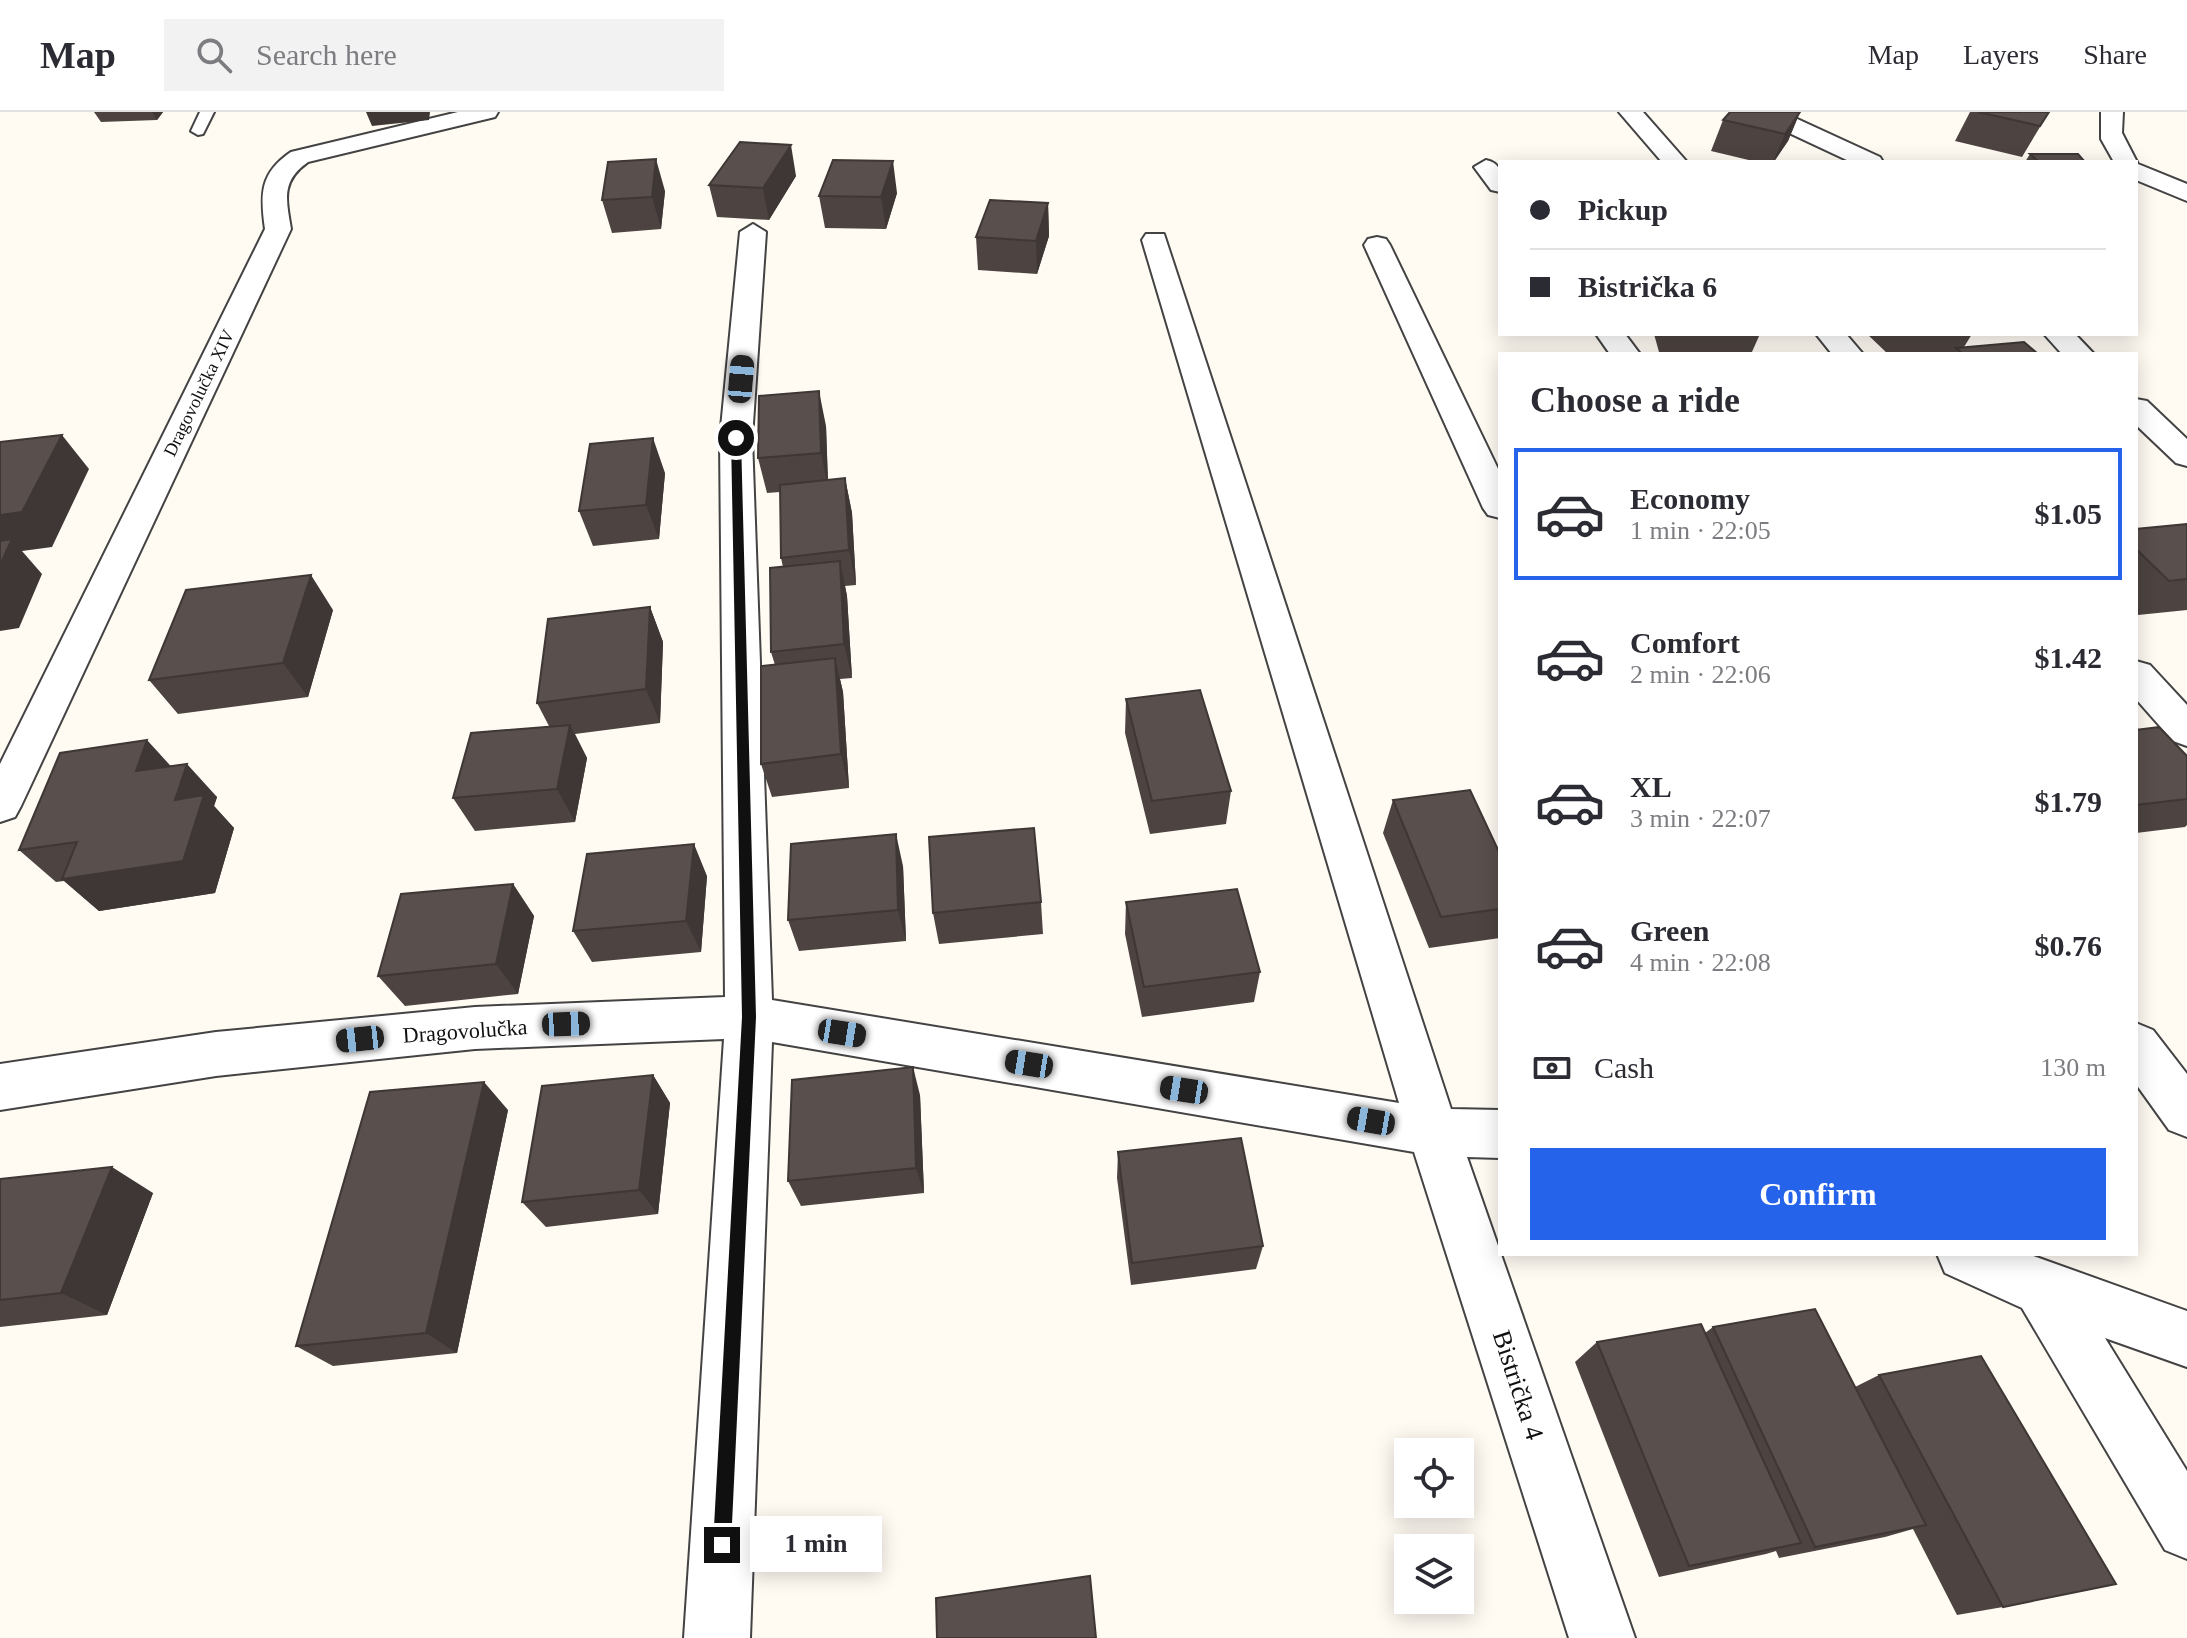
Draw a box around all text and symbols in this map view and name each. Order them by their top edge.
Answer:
search box [164,19,724,91]
icon: search [192,33,236,77]
text: Map [40,34,116,76]
text: Search here [256,38,397,71]
text: Map [1868,39,1919,70]
text: Layers [1963,39,2039,70]
text: Share [2083,39,2147,70]
text: Pickup [1578,193,1668,226]
text: Bistrička 6 [1578,270,1717,303]
street label: Dragovolučka XIV [160,326,238,460]
car [727,354,755,404]
text: Choose a ride [1530,380,1740,420]
route start [718,420,754,456]
icon: car [1534,478,1606,550]
text: Economy [1630,482,1750,515]
text: $1.05 [2035,497,2102,530]
text: 1 min · 22:05 [1630,516,1771,545]
icon: car [1534,622,1606,694]
text: Comfort [1630,626,1740,659]
text: $1.42 [2035,641,2102,674]
text: 2 min · 22:06 [1630,660,1771,689]
icon: car [1534,766,1606,838]
text: XL [1630,770,1672,803]
text: $1.79 [2035,785,2102,818]
text: 3 min · 22:07 [1630,804,1771,833]
icon: car [1534,910,1606,982]
text: Green [1630,914,1709,947]
text: $0.76 [2035,929,2102,962]
text: 4 min · 22:08 [1630,948,1771,977]
car [542,1011,590,1037]
street label: Dragovolučka [402,1014,528,1048]
car [816,1017,868,1049]
car [335,1025,385,1053]
icon: cash [1530,1046,1574,1090]
car [1003,1048,1055,1080]
text: Cash [1594,1051,1654,1084]
text: 130 m [2040,1053,2106,1082]
car [1158,1074,1210,1106]
car [1345,1105,1397,1137]
button: Confirm [1530,1148,2106,1240]
street label: Bistrička 4 [1487,1327,1549,1443]
map controls [1394,1438,1474,1614]
button: locate [1394,1438,1474,1518]
callout: 1 min [750,1517,882,1573]
route end [704,1527,740,1563]
text: 1 min [785,1529,847,1558]
button: layers [1394,1534,1474,1614]

